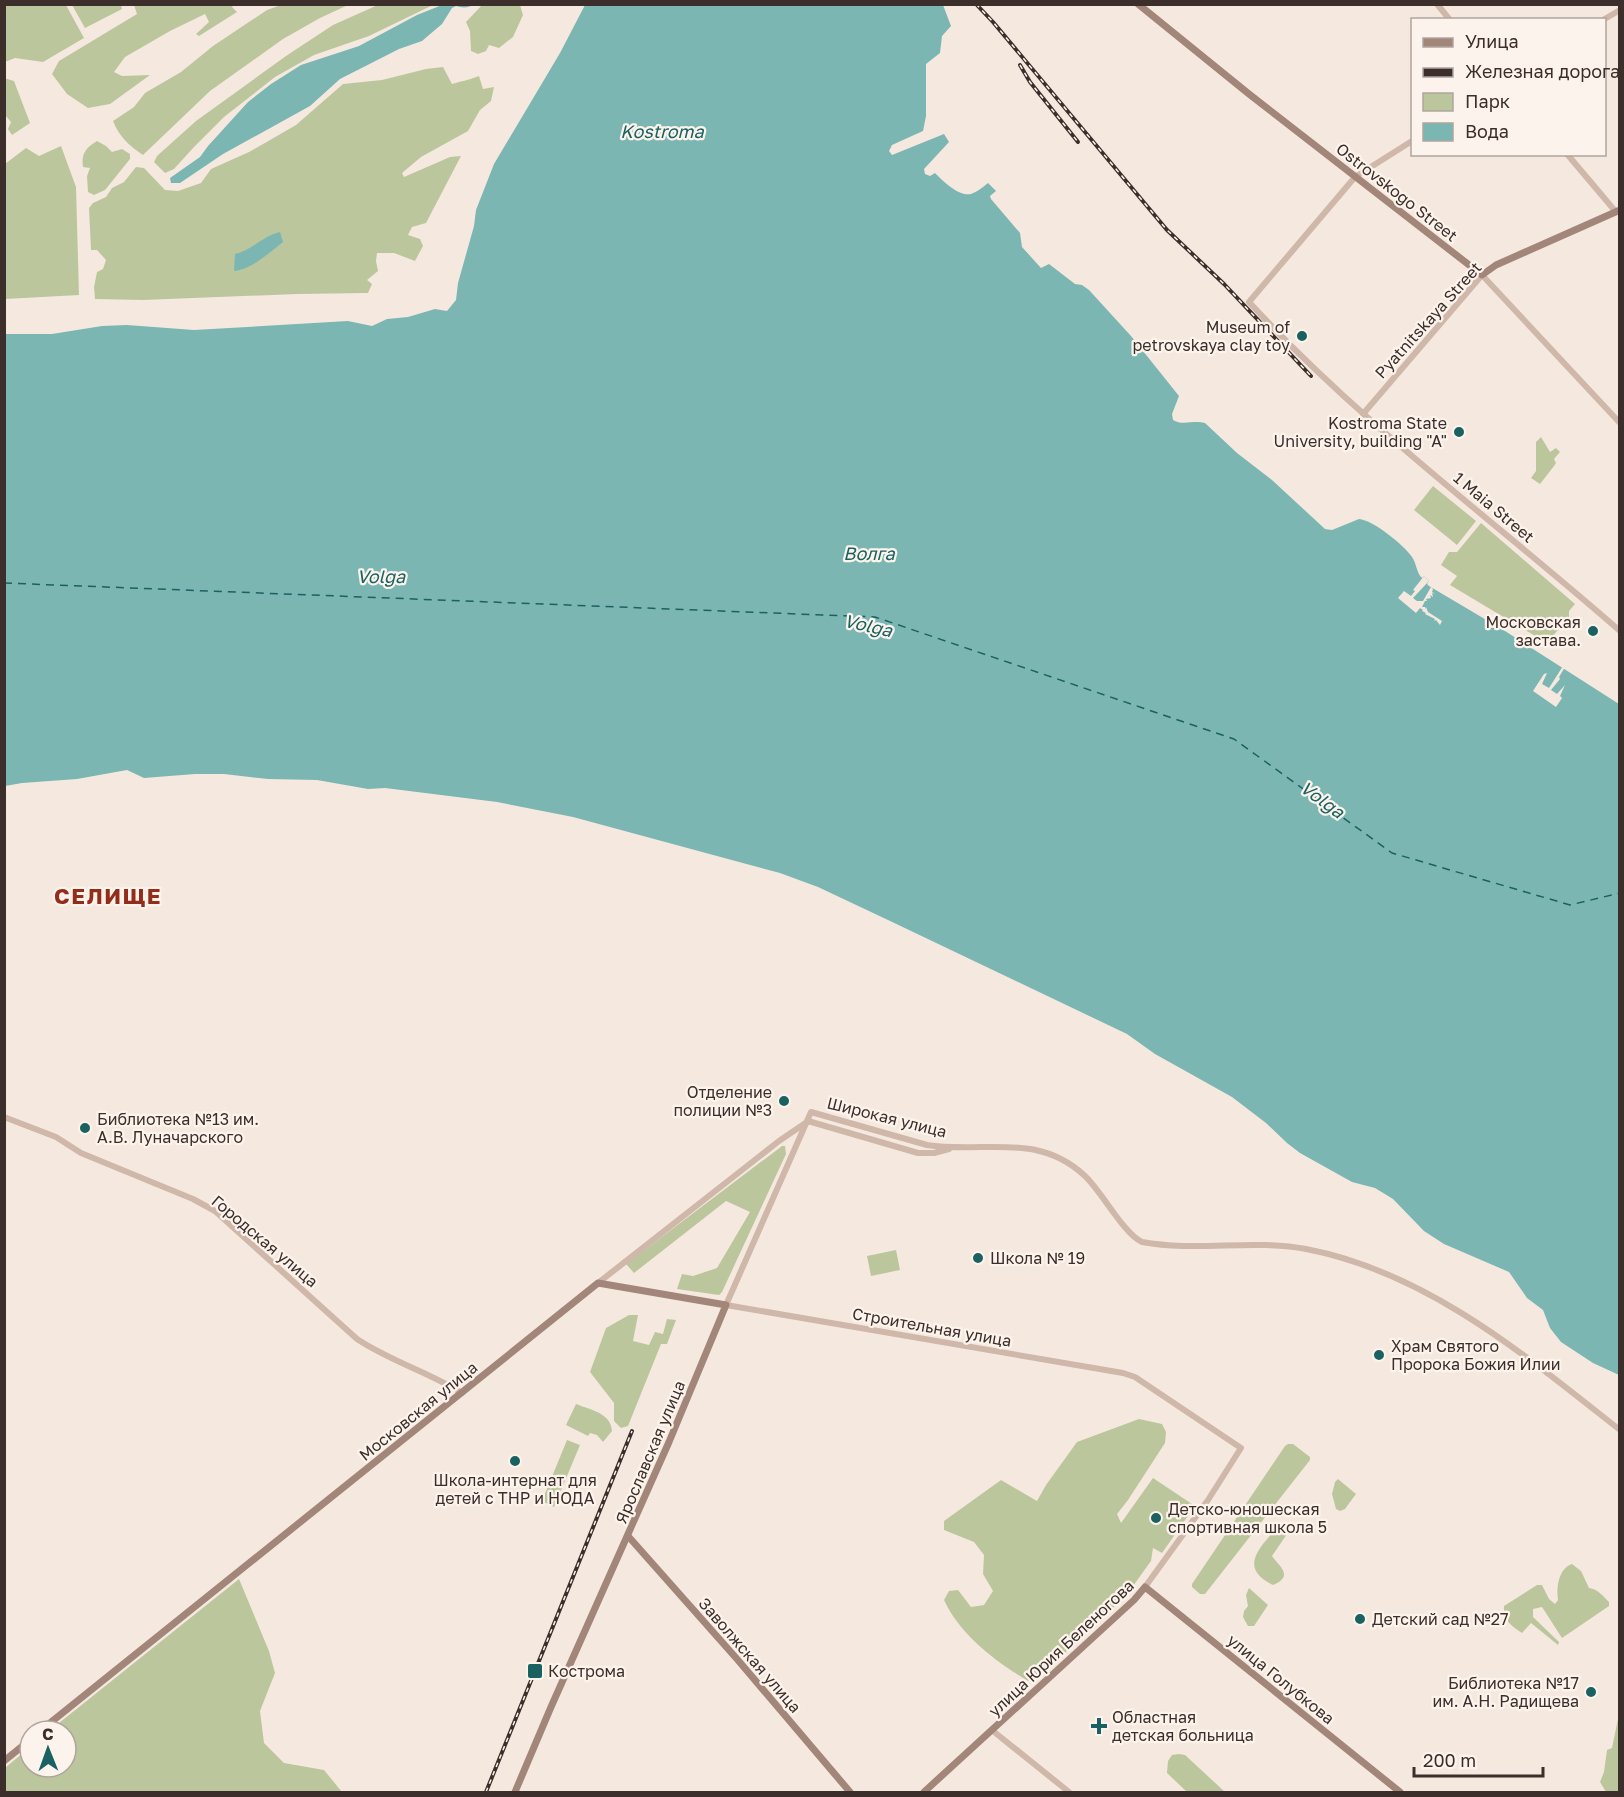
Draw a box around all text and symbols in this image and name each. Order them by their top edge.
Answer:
legend [1411,18,1606,156]
text: Улица [1465,30,1519,52]
text: Железная дорога [1465,60,1620,82]
text: Парк [1465,90,1510,112]
water label: Kostroma [620,120,704,142]
text: Вода [1465,120,1509,142]
street label: Ostrovskogo Street [1332,138,1462,246]
street label: Pyatnitskaya Street [1370,258,1486,382]
place label: Museum of petrovskaya clay toy [1132,317,1290,355]
marker: Museum of petrovskaya clay toy [1295,329,1309,343]
place label: Kostroma State University, building "A" [1274,413,1447,451]
marker: Kostroma State University, building "A" [1452,425,1466,439]
street label: 1 Maia Street [1450,467,1538,547]
water label: Волга [843,542,895,564]
water label: Volga [357,565,406,587]
water label: Volga [842,609,895,641]
place label: Московская застава. [1485,612,1581,650]
marker: Московская застава. [1586,624,1600,638]
water label: Volga [1296,776,1349,823]
district label: СЕЛИЩЕ [54,882,162,909]
place label: Отделение полиции №3 [674,1082,772,1120]
street label: Широкая улица [825,1092,949,1142]
marker: Отделение полиции №3 [777,1094,791,1108]
place label: Библиотека №13 им. А.В. Луначарского [97,1109,259,1147]
marker: Библиотека №13 им. А.В. Луначарского [78,1121,92,1135]
street label: Городская улица [208,1191,322,1291]
place label: Школа № 19 [990,1248,1085,1268]
marker: Школа № 19 [971,1251,985,1265]
street label: Строительная улица [851,1303,1013,1351]
place label: Храм Святого Пророка Божия Илии [1391,1336,1561,1374]
marker: Храм Святого Пророка Божия Илии [1372,1348,1386,1362]
street label: Московская улица [355,1357,481,1465]
street label: Ярославская улица [611,1378,689,1526]
marker: Школа-интернат для детей с ТНР и НОДА [508,1454,522,1468]
place label: Школа-интернат для детей с ТНР и НОДА [433,1470,597,1508]
place label: Детско-юношеская спортивная школа 5 [1168,1499,1327,1537]
marker: Детско-юношеская спортивная школа 5 [1149,1511,1163,1525]
street label: улица Юрия Беленогова [984,1575,1138,1721]
street label: Заволжская улица [694,1593,806,1717]
place label: Детский сад №27 [1372,1609,1508,1629]
marker: Детский сад №27 [1353,1612,1367,1626]
street label: улица Голубкова [1223,1630,1339,1728]
place label: Кострома [548,1661,625,1681]
marker: Кострома [526,1662,544,1680]
place label: Библиотека №17 им. А.Н. Радищева [1433,1673,1579,1711]
marker: Библиотека №17 им. А.Н. Радищева [1584,1685,1598,1699]
place label: Областная детская больница [1112,1707,1254,1745]
marker: Областная детская больница [1090,1717,1108,1735]
north arrow [18,1719,78,1779]
text: С [42,1724,54,1744]
scale bar [1414,1740,1543,1778]
text: 200 m [1423,1749,1476,1771]

